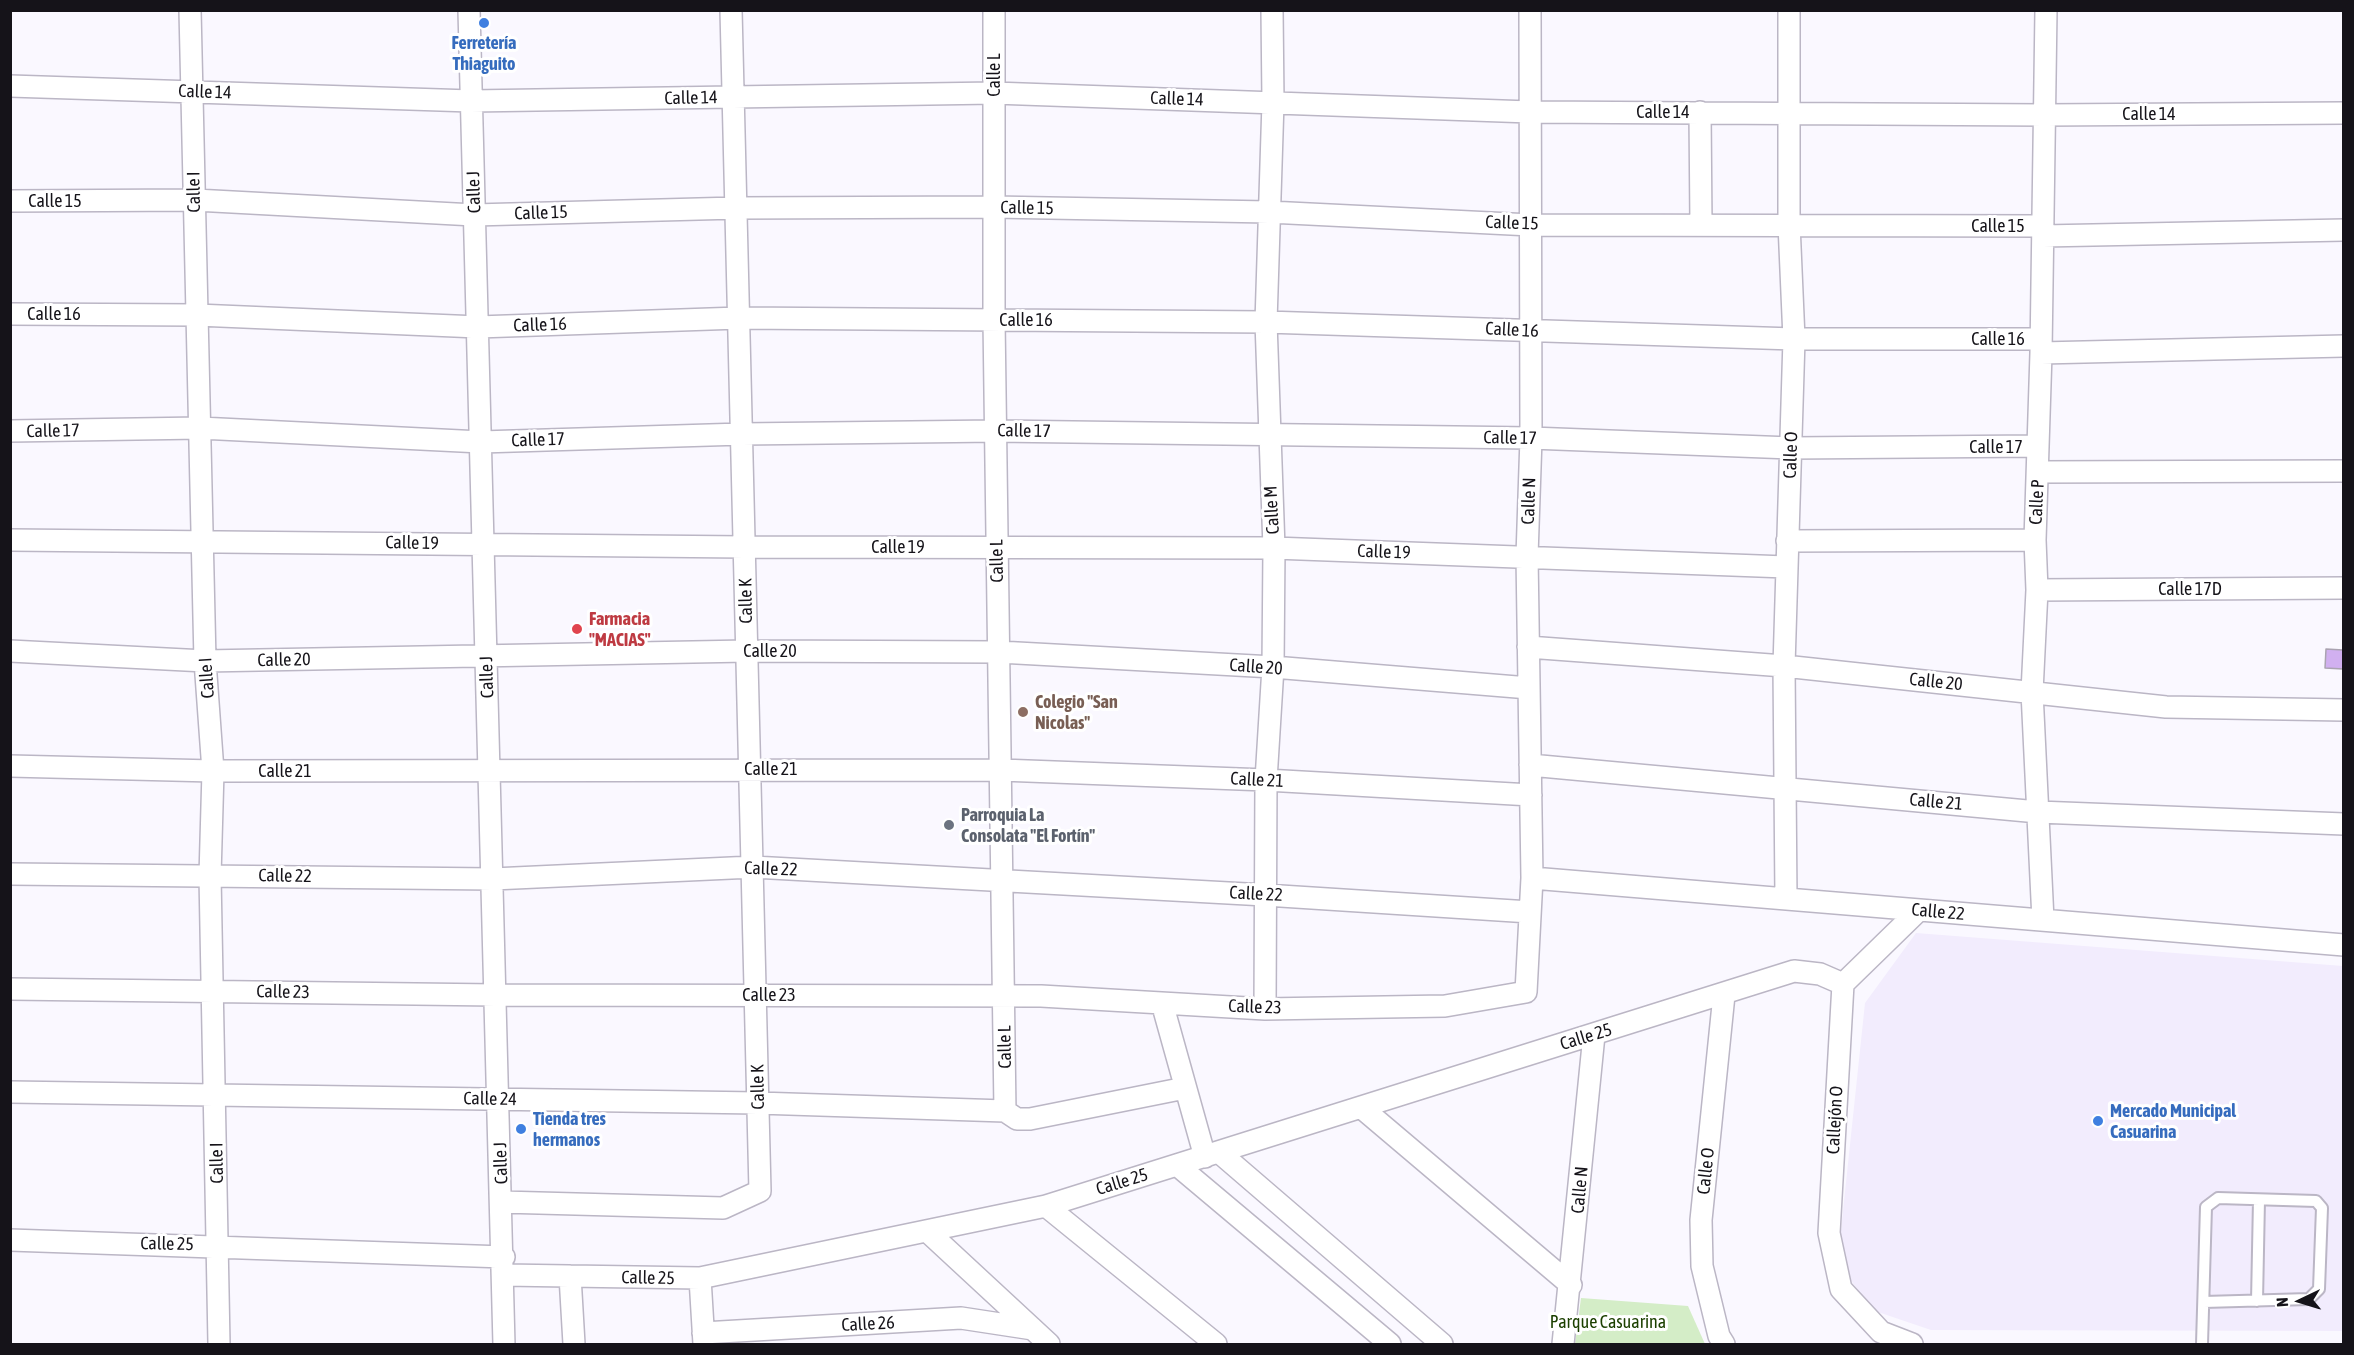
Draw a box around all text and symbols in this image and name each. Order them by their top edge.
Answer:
marker: Ferretería Thiaguito [477,16,491,30]
place label: Ferretería Thiaguito [452,32,516,74]
street label: Calle L [983,53,1005,97]
street label: Calle 14 [178,80,232,104]
street label: Calle 14 [664,87,718,109]
street label: Calle 14 [1150,87,1204,111]
street label: Calle 14 [1636,101,1690,123]
street label: Calle 14 [2122,103,2176,125]
street label: Calle I [183,171,205,213]
street label: Calle J [462,171,486,213]
street label: Calle 15 [28,190,82,212]
street label: Calle 15 [1000,197,1054,219]
street label: Calle 15 [514,201,568,225]
street label: Calle 15 [1485,211,1539,235]
street label: Calle 15 [1971,215,2025,237]
street label: Calle 16 [27,303,81,325]
street label: Calle 16 [999,309,1053,331]
street label: Calle 16 [513,313,567,337]
street label: Calle 16 [1485,318,1539,342]
street label: Calle 16 [1971,328,2025,350]
street label: Calle 17 [26,420,80,442]
street label: Calle 17 [997,420,1051,442]
street label: Calle 17 [1483,427,1537,449]
street label: Calle 17 [511,428,565,452]
street label: Calle O [1779,431,1803,479]
street label: Calle 17 [1969,436,2023,458]
street label: Calle N [1517,477,1541,525]
street label: Calle P [2025,479,2049,525]
street label: Calle M [1260,485,1284,535]
street label: Calle 19 [385,532,439,554]
street label: Calle 19 [871,536,925,558]
street label: Calle L [986,539,1008,583]
street label: Calle 19 [1357,540,1411,564]
street label: Calle K [735,578,757,624]
street label: Calle 17D [2158,578,2222,600]
place label: Farmacia "MACIAS" [589,608,651,650]
marker: Farmacia "MACIAS" [570,622,584,636]
street label: Calle 20 [743,640,797,662]
street label: Calle 20 [257,649,311,671]
street label: Calle 20 [1229,654,1283,680]
street label: Calle J [475,656,499,698]
street label: Calle I [195,657,219,699]
street label: Calle 20 [1908,668,1964,696]
place label: Colegio "San Nicolas" [1035,691,1118,734]
marker: Colegio "San Nicolas" [1016,705,1030,719]
street label: Calle 21 [744,758,798,780]
street label: Calle 21 [258,760,312,782]
street label: Calle 21 [1230,768,1284,792]
street label: Calle 21 [1908,789,1964,815]
place label: Parroquia La Consolata "El Fortín" [961,804,1095,846]
marker: Parroquia La Consolata "El Fortín" [942,818,956,832]
street label: Calle 22 [744,857,798,881]
street label: Calle 22 [258,865,312,887]
street label: Calle 22 [1229,882,1283,906]
street label: Calle 22 [1910,899,1966,925]
street label: Calle 23 [256,981,310,1003]
street label: Calle 23 [742,984,796,1006]
street label: Calle 23 [1228,995,1282,1019]
street label: Calle 25 [1557,1019,1615,1055]
street label: Calle L [994,1025,1016,1069]
street label: Calle K [747,1064,769,1110]
street label: Callejón O [1822,1085,1848,1155]
street label: Calle 24 [463,1088,517,1110]
place label: Mercado Municipal Casuarina [2110,1100,2236,1142]
place label: Tienda tres hermanos [533,1108,606,1150]
marker: Mercado Municipal Casuarina [2091,1114,2105,1128]
marker: Tienda tres hermanos [514,1122,528,1136]
street label: Calle I [206,1142,228,1184]
street label: Calle J [489,1142,513,1184]
street label: Calle O [1693,1147,1719,1195]
street label: Calle 25 [1093,1164,1151,1200]
street label: Calle N [1567,1166,1593,1214]
street label: Calle 25 [140,1233,194,1255]
street label: Calle 25 [621,1267,675,1289]
north arrow [2270,1271,2330,1331]
text: N [2273,1297,2291,1308]
park label: Parque Casuarina [1550,1311,1666,1333]
street label: Calle 26 [841,1312,895,1336]

